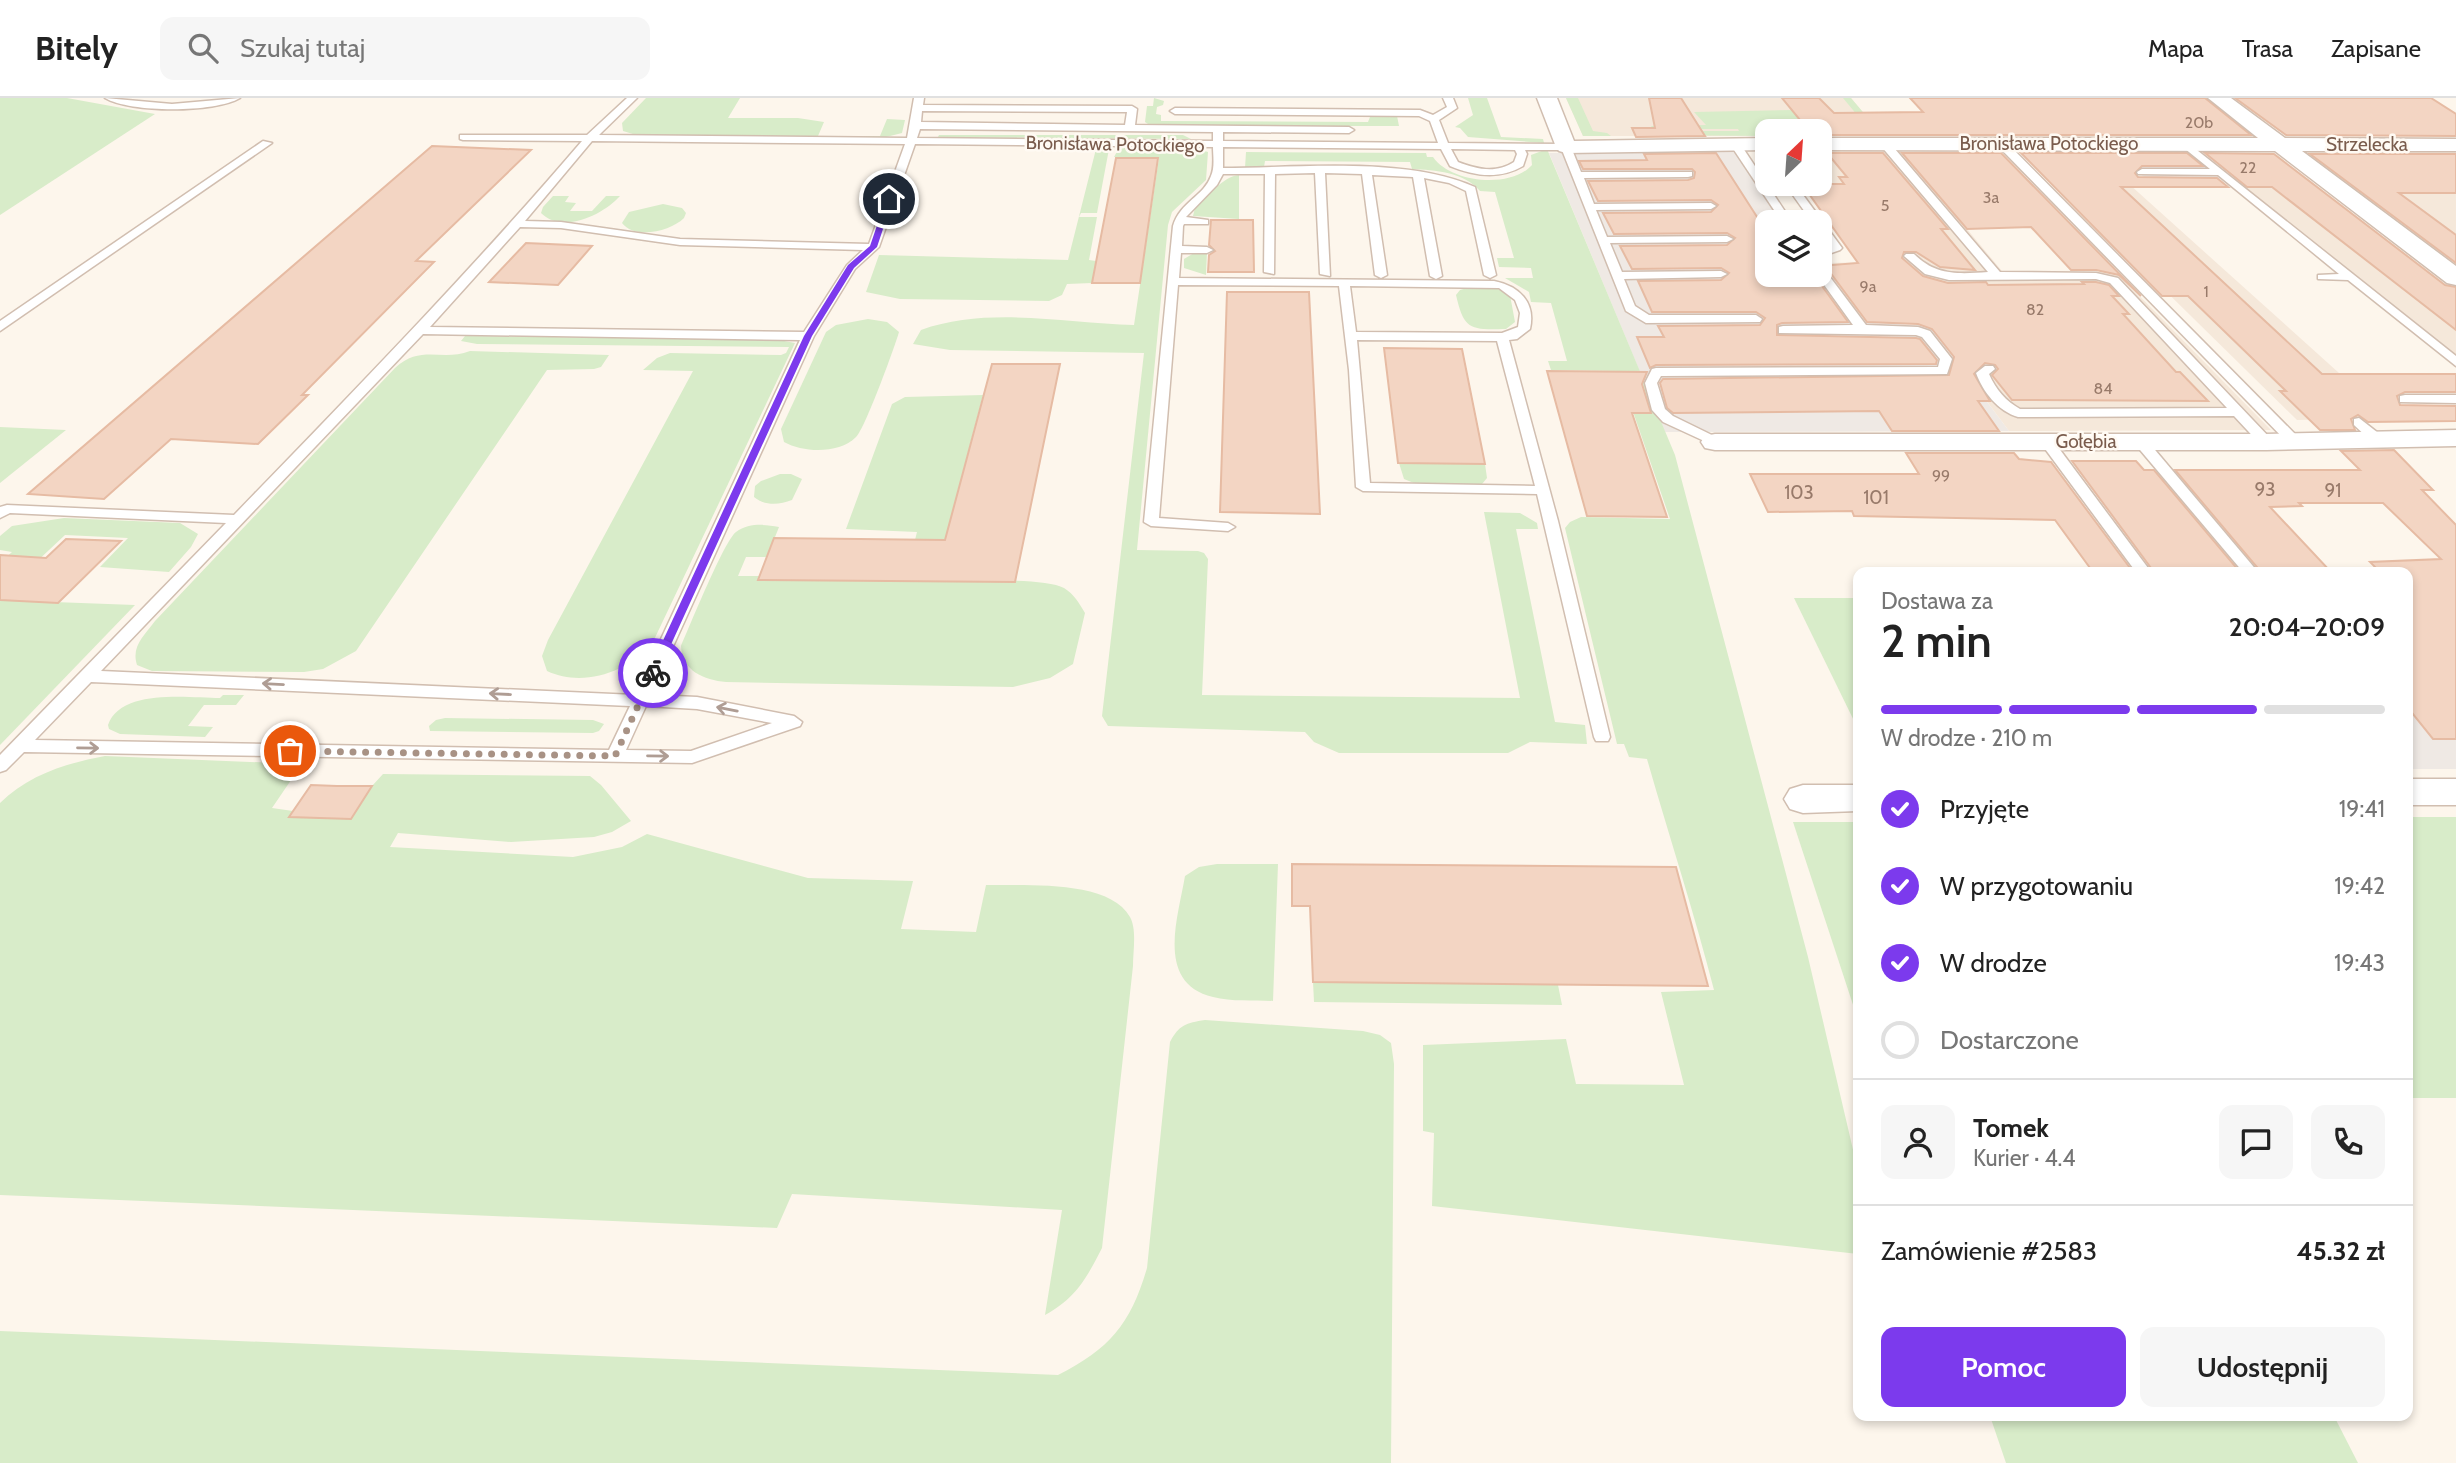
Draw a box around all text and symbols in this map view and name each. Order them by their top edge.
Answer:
search box [160,17,650,80]
text: Bitely [35,28,118,68]
icon: search [184,29,222,67]
text: Szukaj tutaj [240,32,365,64]
text: Mapa [2148,34,2204,63]
text: Trasa [2242,34,2293,63]
text: Zapisane [2331,34,2421,63]
house number: 20b [2185,113,2213,132]
north arrow [1755,119,1832,196]
map controls [1755,119,1832,287]
street label: Bronisława Potockiego [1025,131,1205,157]
street label: Bronisława Potockiego [1960,132,2138,155]
street label: Strzelecka [2326,133,2408,156]
house number: 22 [2240,158,2256,177]
pin [859,169,919,229]
icon: home [870,180,908,218]
house number: 3a [1983,188,1999,207]
house number: 5 [1881,196,1889,215]
button: layers [1755,210,1832,287]
house number: 9a [1860,277,1877,296]
house number: 1 [2203,282,2209,301]
house number: 82 [2026,300,2044,319]
house number: 84 [2094,379,2112,398]
street label: Gołębia [2055,430,2117,453]
house number: 99 [1932,466,1950,485]
house number: 93 [2254,478,2276,501]
house number: 91 [2325,479,2342,502]
house number: 103 [1784,481,1814,504]
house number: 101 [1863,486,1889,509]
text: Dostawa za [1881,587,1993,615]
text: 20:04–20:09 [2229,611,2385,643]
text: 2 min [1881,613,1992,669]
courier [618,638,688,708]
icon: bike [634,654,672,692]
one-way arrow [261,678,284,691]
one-way arrow [489,688,512,701]
one-way arrow [716,702,739,715]
pin [260,721,320,781]
text: W drodze · 210 m [1881,724,2052,752]
icon: bag [271,732,309,770]
one-way arrow [76,741,99,754]
one-way arrow [646,749,669,763]
icon: check [1881,790,1919,828]
text: Przyjęte [1940,793,2029,825]
text: 19:41 [2339,795,2385,823]
icon: check [1881,867,1919,905]
text: W przygotowaniu [1940,870,2133,902]
text: 19:42 [2334,872,2385,900]
icon: check [1881,944,1919,982]
text: W drodze [1940,947,2047,979]
text: 19:43 [2334,949,2385,977]
text: Dostarczone [1940,1024,2079,1056]
button: person [1881,1105,1955,1179]
button: chat [2219,1105,2293,1179]
button: phone [2311,1105,2385,1179]
text: Tomek [1973,1112,2049,1144]
text: Kurier · 4.4 [1973,1144,2076,1172]
text: Zamówienie #2583 [1881,1235,2097,1267]
text: 45.32 zł [2297,1235,2385,1267]
button: Pomoc [1881,1327,2126,1407]
button: Udostępnij [2140,1327,2385,1407]

